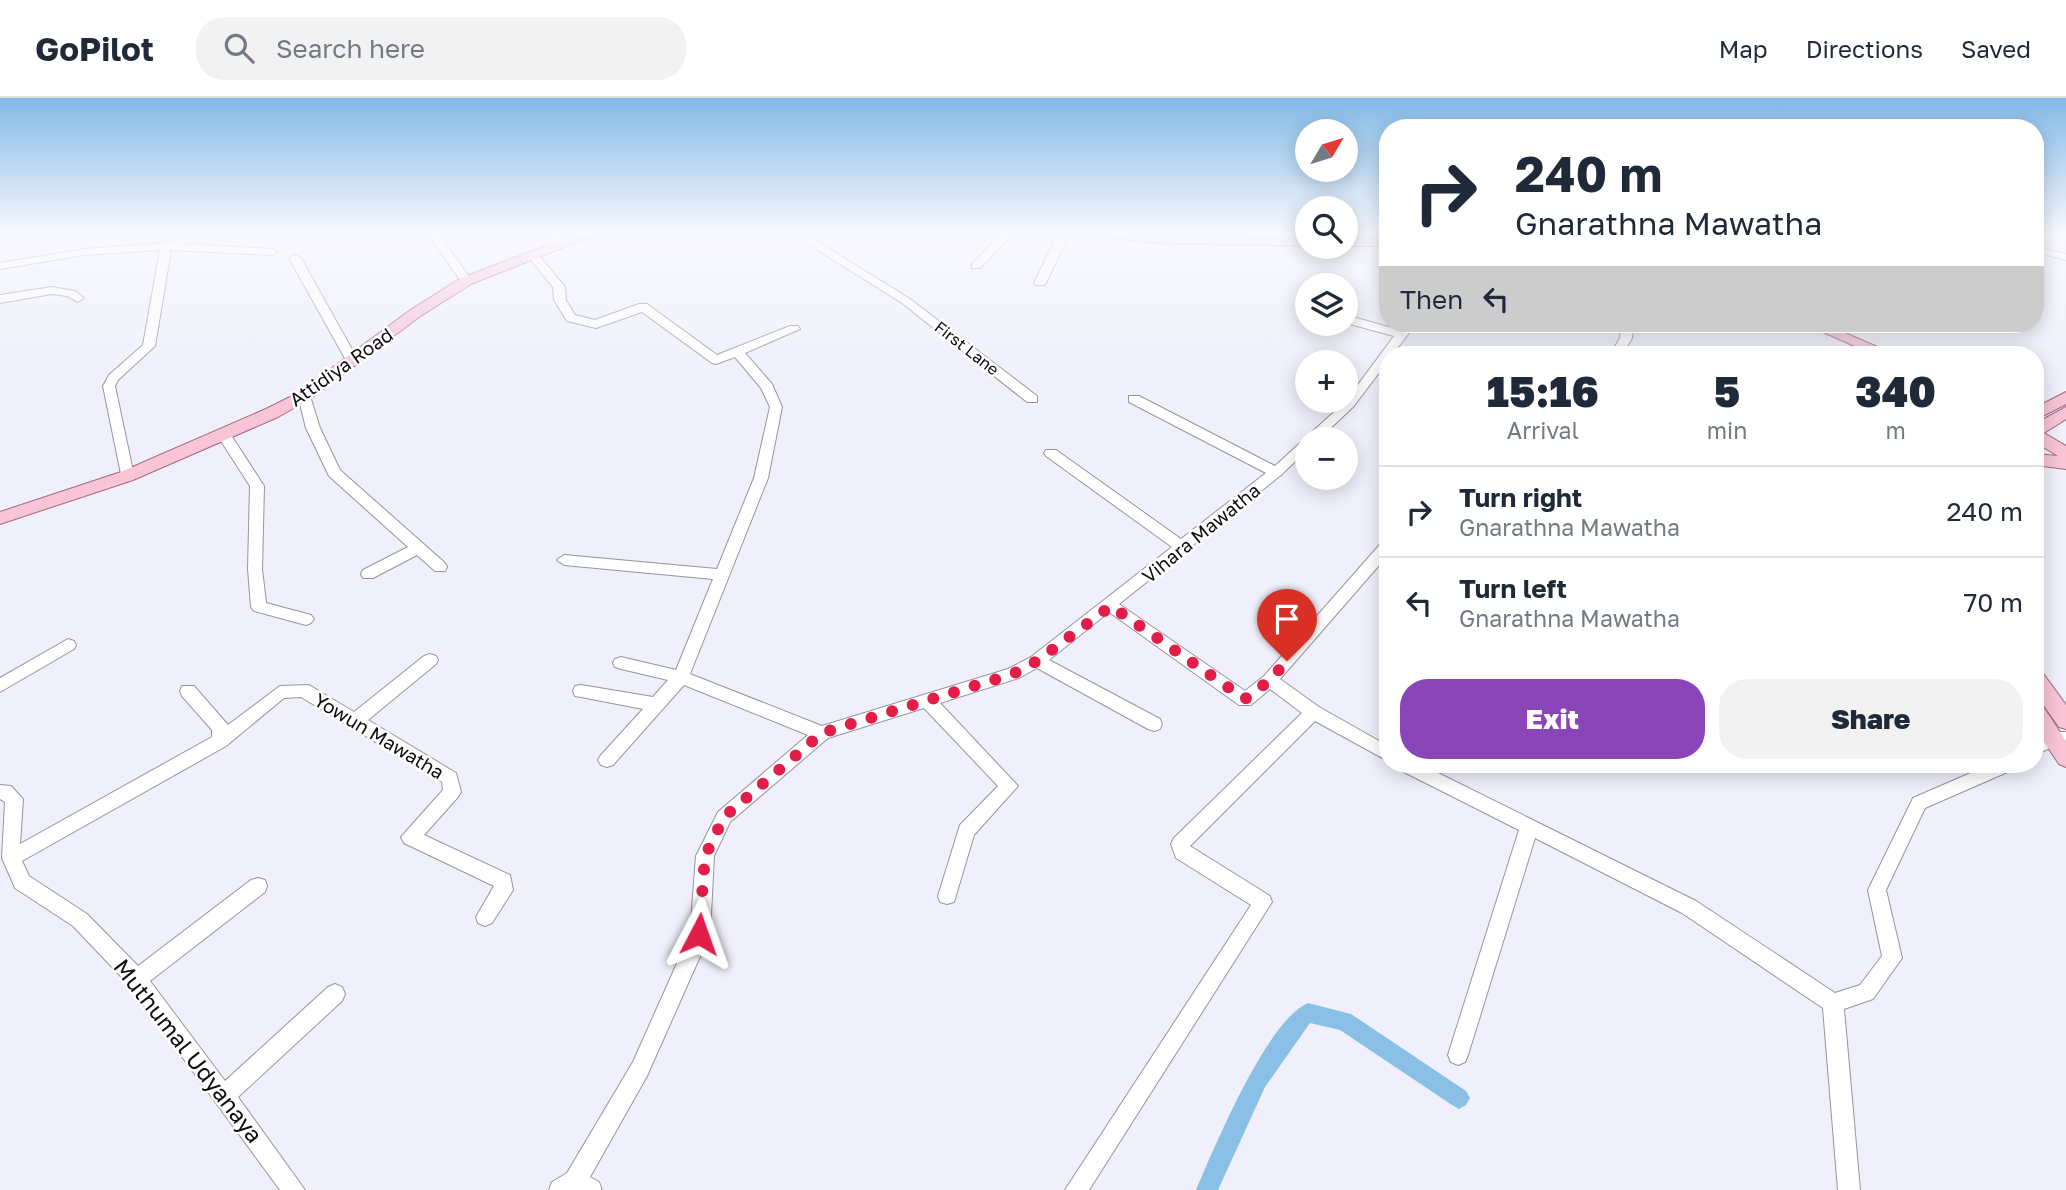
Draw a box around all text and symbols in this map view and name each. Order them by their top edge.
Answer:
search box [196,17,686,80]
text: GoPilot [35,29,154,68]
icon: search [220,29,258,67]
text: Search here [276,33,425,64]
text: Map [1719,34,1768,63]
text: Directions [1806,34,1923,63]
text: Saved [1961,34,2031,63]
north arrow [1295,119,1358,182]
map controls [1295,119,1358,490]
text: 240 m [1515,144,1663,203]
icon: right [1400,147,1491,238]
button: search [1295,196,1358,259]
text: Gnarathna Mawatha [1515,204,1822,242]
button: layers [1295,273,1358,336]
icon: left [1477,280,1515,318]
text: Then [1400,284,1463,315]
street label: First Lane [931,317,1003,379]
street label: Attidiya Road [285,322,397,411]
button: + [1295,350,1358,413]
text: 15:16 [1487,366,1599,416]
text: 5 [1714,366,1740,416]
text: 340 [1855,366,1936,416]
text: Arrival [1507,416,1579,444]
text: min [1707,416,1747,444]
text: m [1885,416,1906,444]
button: − [1295,427,1358,490]
street label: Vihara Mawatha [1137,478,1264,587]
text: Turn right [1459,482,1582,513]
icon: right [1400,493,1438,531]
text: 240 m [1946,496,2023,527]
text: Gnarathna Mawatha [1459,513,1680,541]
text: Turn left [1459,573,1567,604]
icon: left [1400,584,1438,622]
text: 70 m [1964,587,2023,618]
pin [1257,589,1317,661]
icon: arrive [1268,600,1306,638]
text: Gnarathna Mawatha [1459,604,1680,632]
button: Exit [1400,679,1705,759]
button: Share [1719,679,2023,759]
street label: Yowun Mawatha [310,688,448,783]
position arrow [662,897,736,971]
street label: Muthumal Udyanaya [108,953,269,1148]

